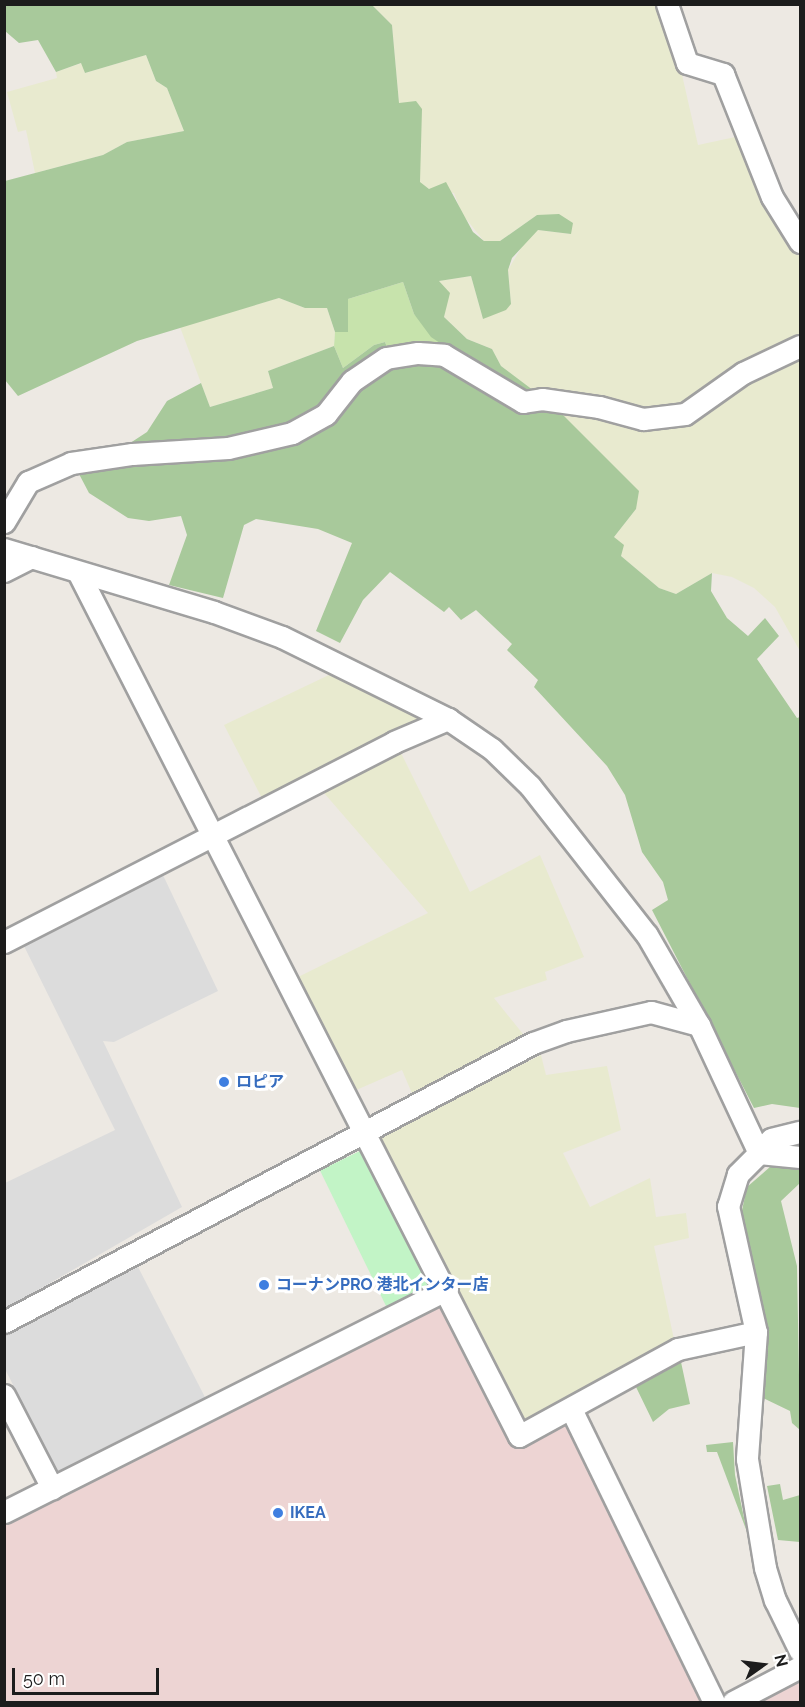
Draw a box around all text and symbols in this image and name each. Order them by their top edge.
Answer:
place label: ロピア [236,1072,284,1092]
marker: ロピア [217,1075,231,1089]
place label: コーナンPRO 港北インター店 [276,1275,488,1295]
marker: コーナンPRO 港北インター店 [257,1278,271,1292]
place label: IKEA [290,1503,326,1523]
marker: IKEA [271,1506,285,1520]
north arrow [733,1635,793,1695]
text: N [770,1652,792,1669]
scale bar [15,1656,162,1694]
text: 50 m [23,1668,65,1689]

